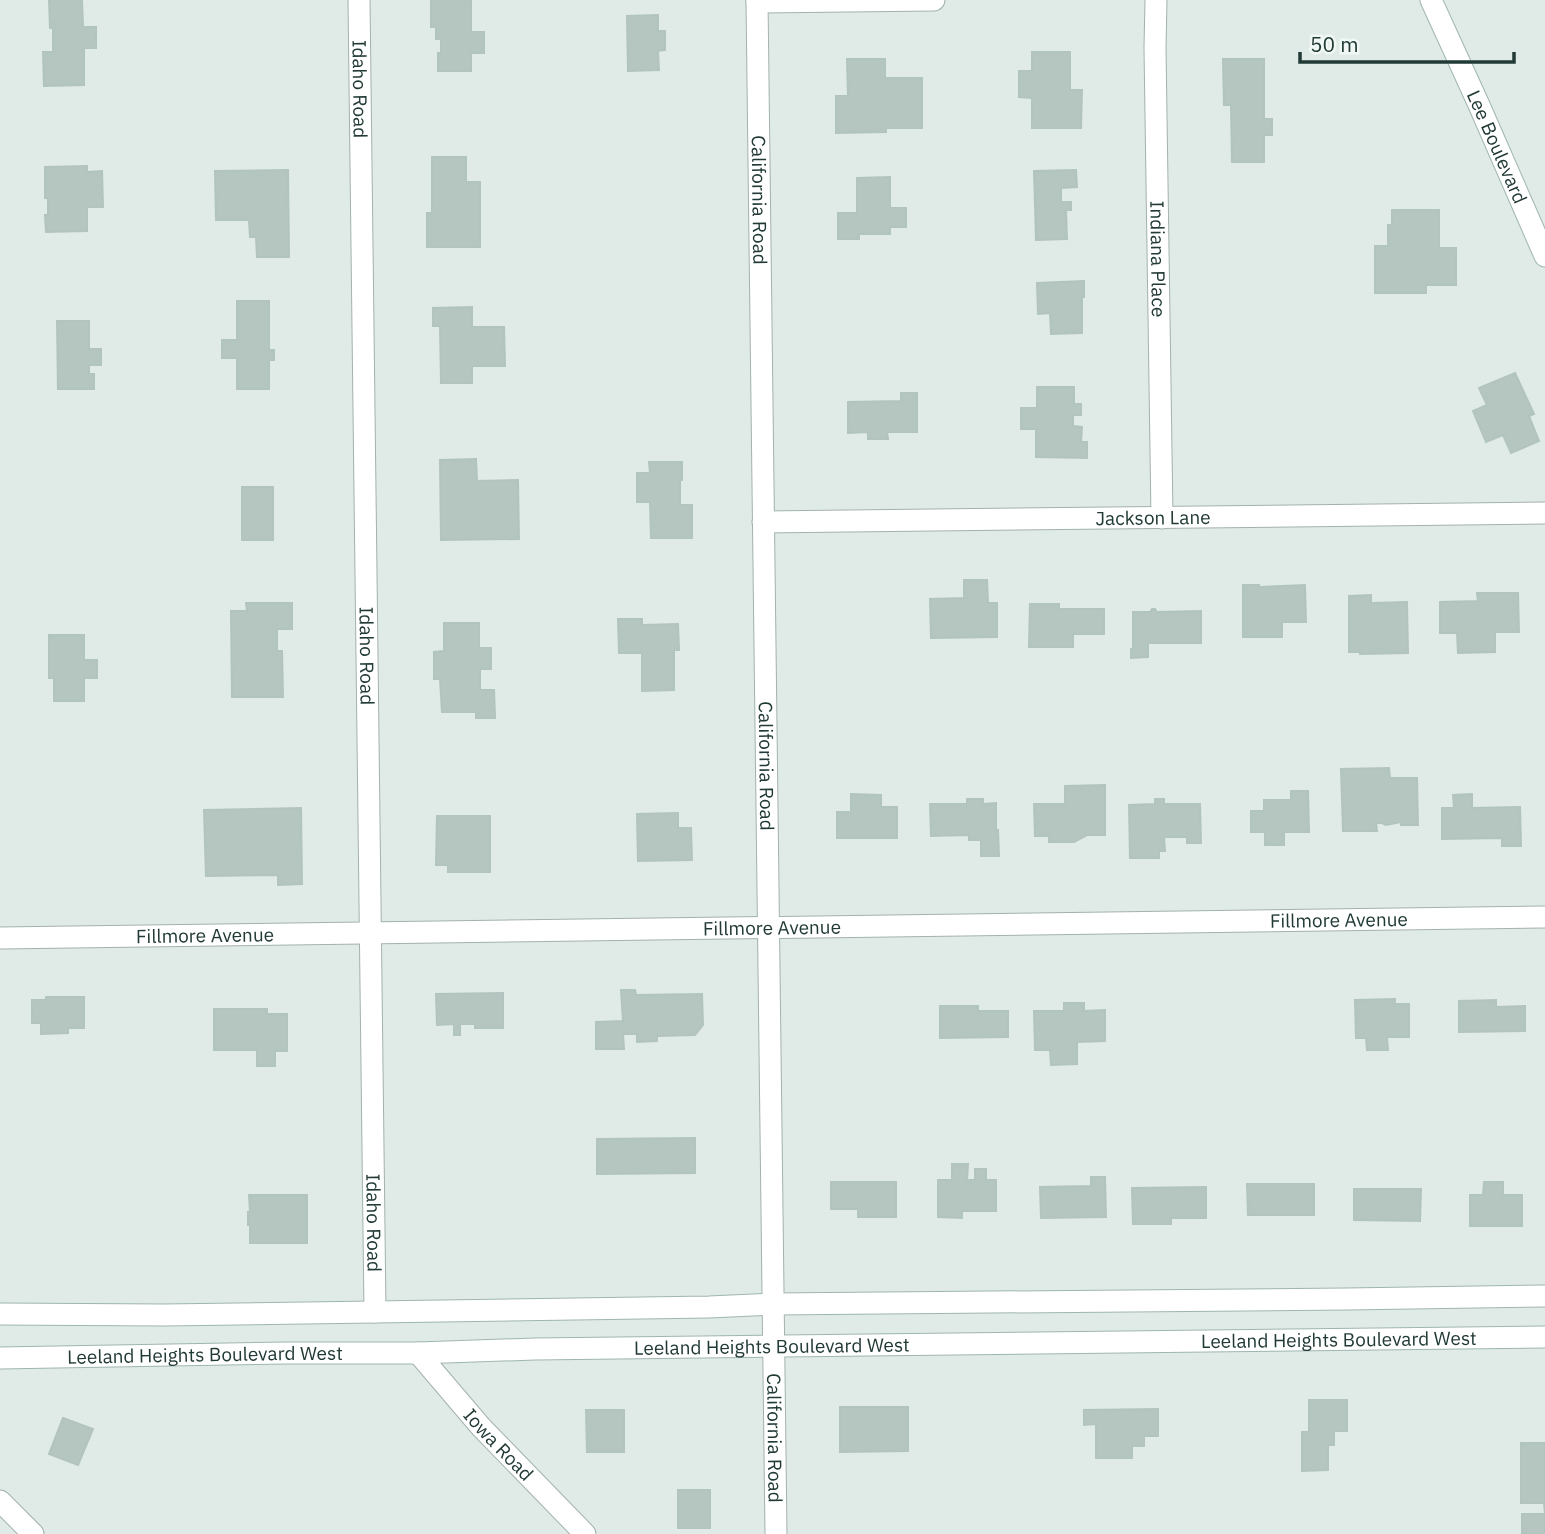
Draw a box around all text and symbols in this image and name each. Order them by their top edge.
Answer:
scale bar [1300,21,1514,65]
text: 50 m [1310,30,1359,58]
street label: Idaho Road [347,40,373,138]
street label: Lee Boulevard [1462,86,1533,207]
street label: California Road [747,135,772,265]
street label: Indiana Place [1145,201,1171,317]
street label: Jackson Lane [1095,505,1211,530]
street label: Idaho Road [354,607,380,705]
street label: California Road [754,701,779,831]
street label: Fillmore Avenue [1270,907,1408,933]
street label: Fillmore Avenue [703,915,841,940]
street label: Fillmore Avenue [136,922,274,948]
street label: Idaho Road [361,1174,387,1272]
street label: Leeland Heights Boulevard West [1201,1326,1477,1353]
street label: Leeland Heights Boulevard West [634,1333,910,1360]
street label: Leeland Heights Boulevard West [67,1341,343,1369]
street label: California Road [762,1373,788,1503]
street label: Iowa Road [459,1404,539,1486]

